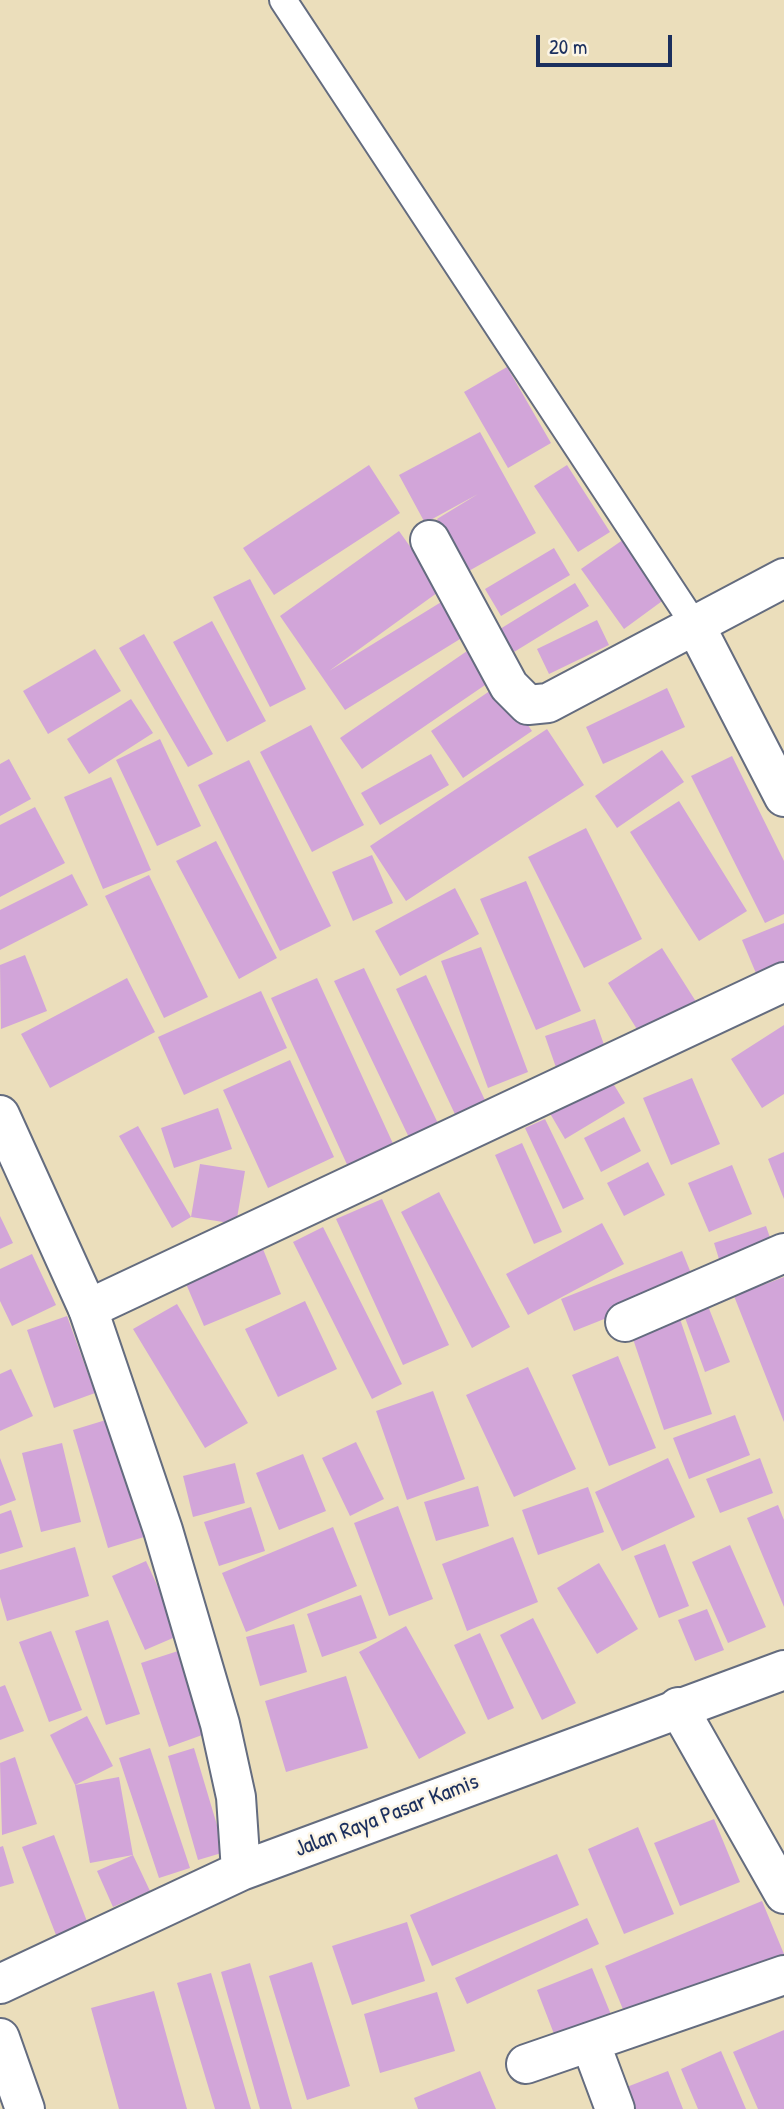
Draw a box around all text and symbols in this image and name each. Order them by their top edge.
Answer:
scale bar [539,21,676,65]
text: 20 m [549,32,587,61]
street label: Jalan Raya Pasar Kamis [291,1768,483,1864]

